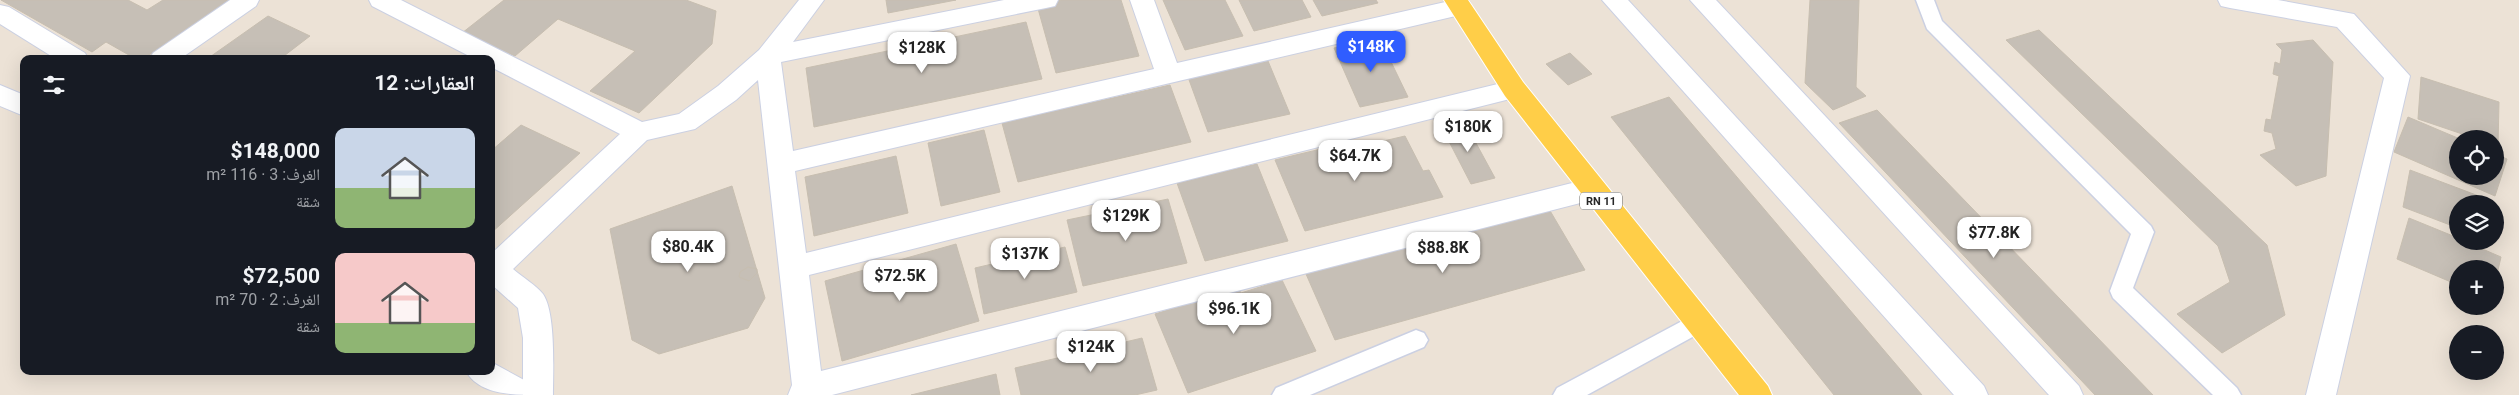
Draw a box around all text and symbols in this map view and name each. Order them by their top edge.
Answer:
pin: $148K [1336,30,1406,73]
pin: $128K [887,32,957,74]
text: $148K [1348,37,1394,56]
text: $128K [899,38,945,57]
icon: filters [40,71,68,99]
text: العقارات: 12 [374,71,475,95]
pin: $180K [1433,110,1503,153]
text: $180K [1445,117,1491,136]
map controls [2449,130,2504,380]
button: locate [2449,130,2504,185]
text: $148,000 [230,139,320,163]
pin: $64.7K [1314,140,1396,182]
text: $64.7K [1329,146,1381,165]
icon: home [375,148,435,208]
text: الغرف: 3 · 116 m² [206,165,320,184]
text: شقة [296,192,320,211]
road number: RN 11 [1580,192,1622,210]
button: layers [2449,195,2504,250]
pin: $129K [1091,200,1161,242]
text: $129K [1103,206,1149,225]
pin: $77.8K [1953,216,2035,259]
text: $77.8K [1968,223,2020,242]
pin: $80.4K [647,230,729,273]
pin: $88.8K [1402,232,1484,274]
text: $80.4K [662,237,714,256]
pin: $137K [990,238,1060,280]
text: $88.8K [1417,238,1469,257]
text: $137K [1002,244,1048,263]
pin: $72.5K [859,260,941,302]
button: + [2449,260,2504,315]
text: $72,500 [243,264,320,288]
text: $72.5K [874,266,926,285]
icon: home [375,273,435,333]
text: الغرف: 2 · 70 m² [215,290,320,309]
pin: $96.1K [1193,292,1275,335]
text: $96.1K [1208,299,1260,318]
text: شقة [296,317,320,336]
button: − [2449,325,2504,380]
pin: $124K [1056,330,1126,373]
text: $124K [1068,337,1114,356]

